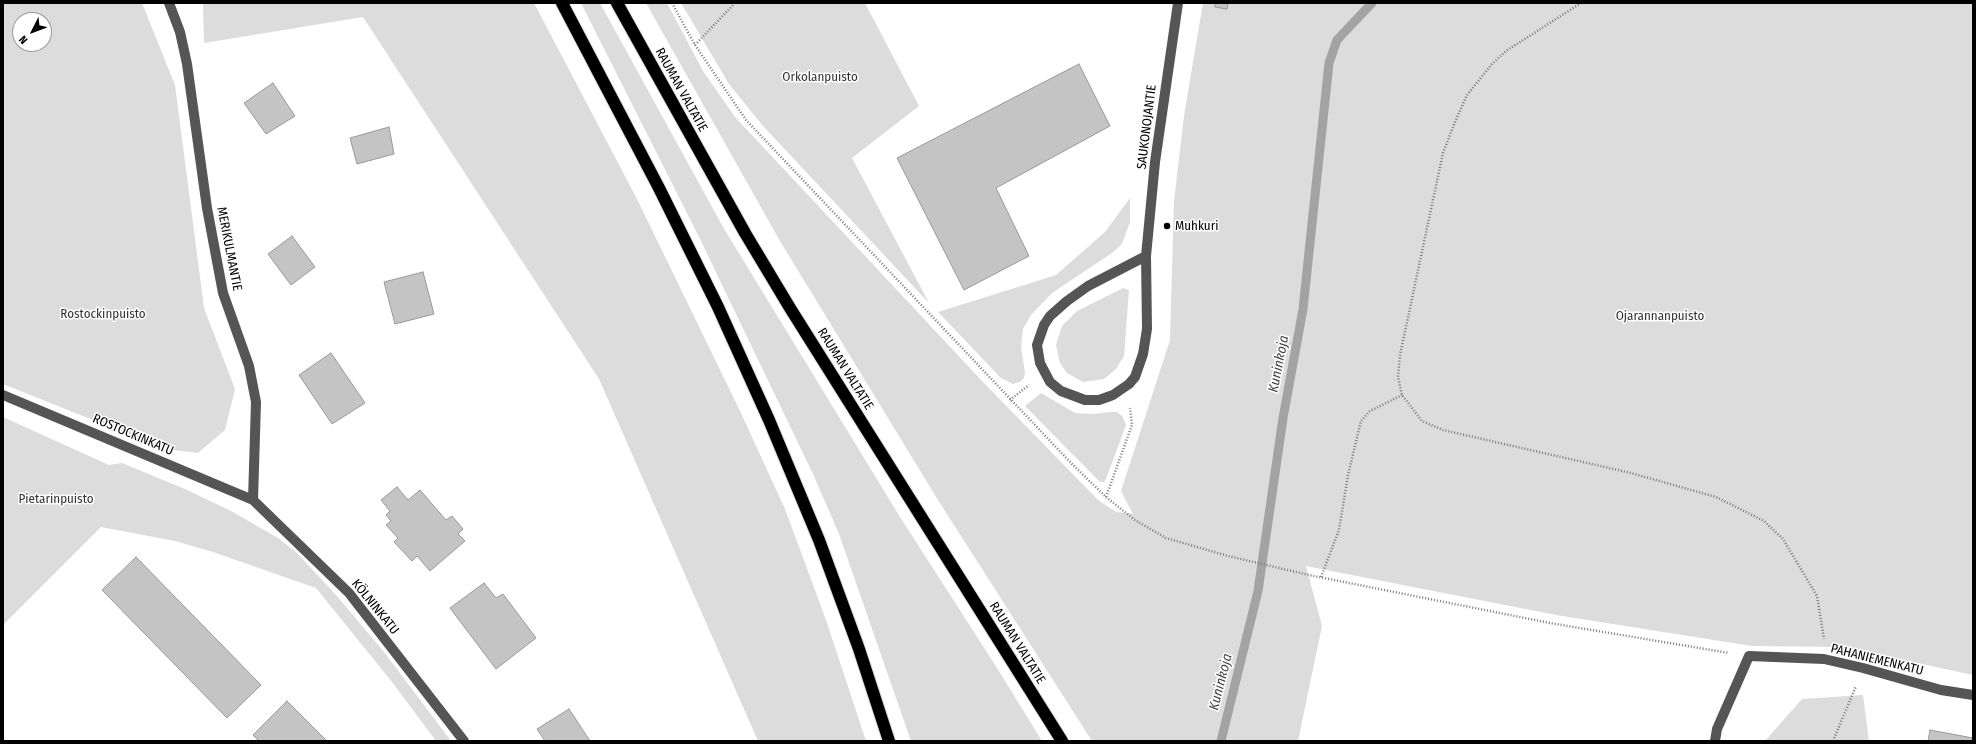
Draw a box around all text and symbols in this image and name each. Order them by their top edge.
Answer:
north arrow [12,12,52,52]
text: N [16,33,30,46]
street label: RAUMAN VALTATIE [652,45,710,135]
park label: Orkolanpuisto [782,69,858,85]
street label: SAUKONOJANTIE [1134,84,1160,170]
street label: MERIKULMANTIE [213,206,245,292]
place label: Muhkuri [1175,218,1218,234]
marker: Muhkuri [1162,221,1172,231]
park label: Rostockinpuisto [60,306,146,322]
park label: Ojarannanpuisto [1616,308,1704,324]
street label: RAUMAN VALTATIE [814,325,876,413]
water label: Kuninkoja [1265,334,1293,394]
street label: ROSTOCKINKATU [90,411,176,459]
park label: Pietarinpuisto [18,491,94,507]
street label: KÖLNINKATU [348,576,402,638]
street label: RAUMAN VALTATIE [986,599,1048,687]
street label: PAHANIEMENKATU [1829,641,1925,679]
water label: Kuninkoja [1206,652,1236,712]

